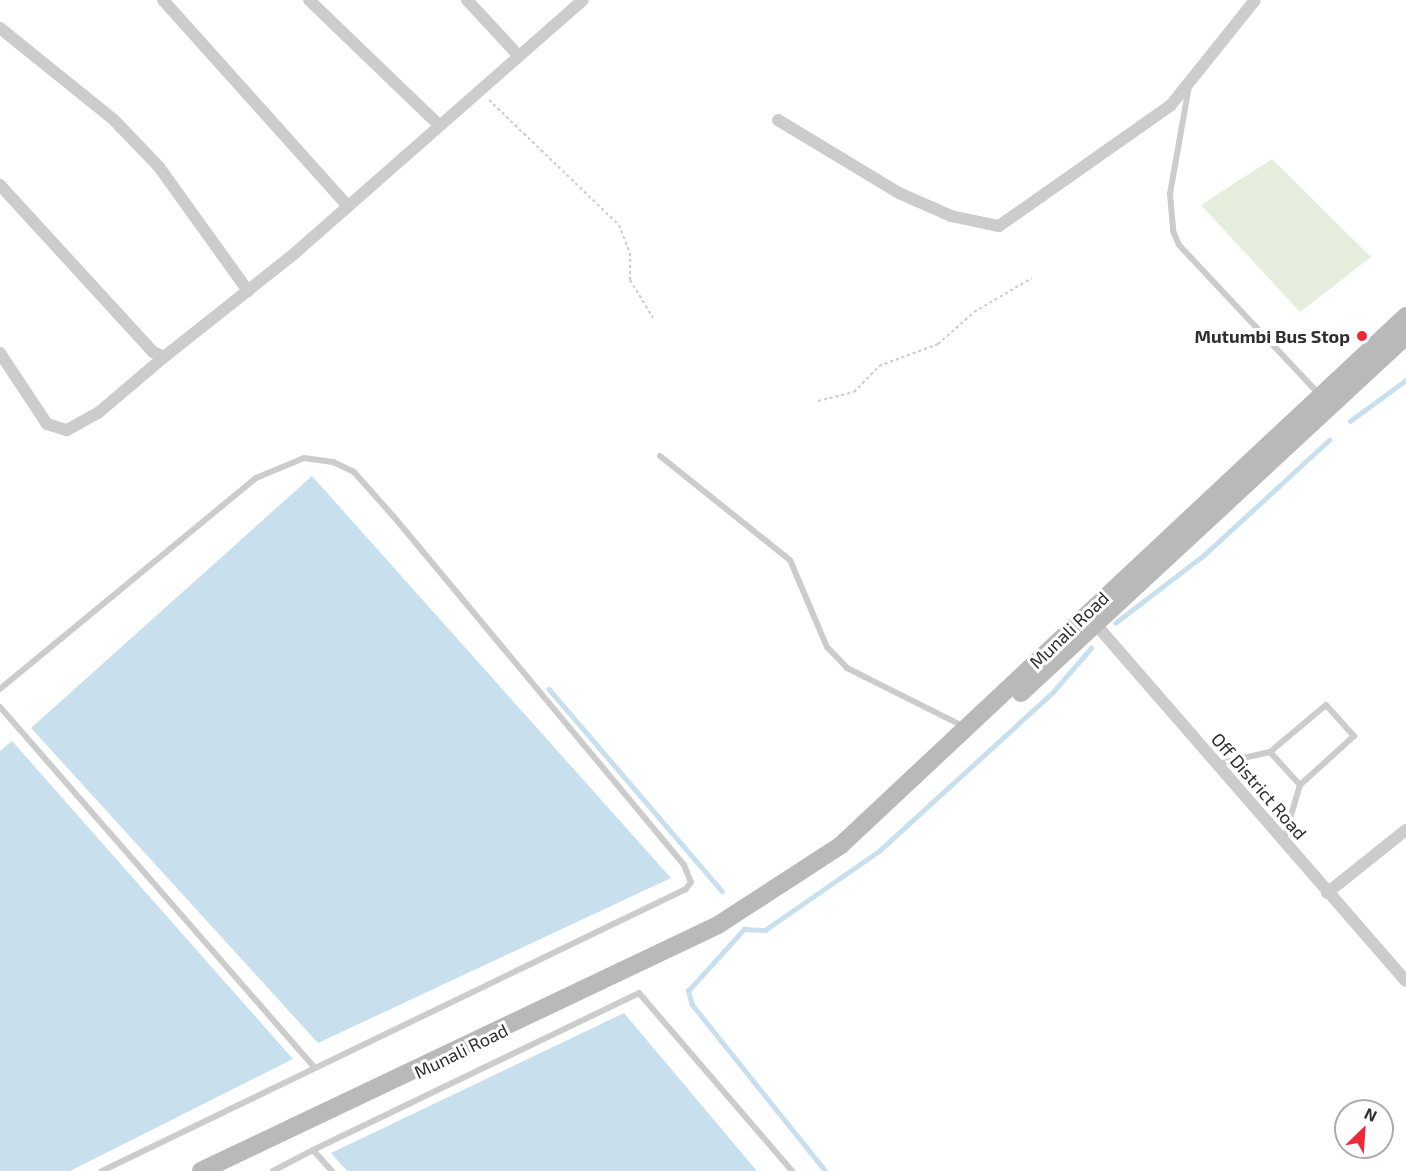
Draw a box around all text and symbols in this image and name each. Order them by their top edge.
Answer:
place label: Mutumbi Bus Stop [1194,325,1350,347]
marker: Mutumbi Bus Stop [1355,329,1369,343]
street label: Munali Road [1025,587,1113,673]
street label: Off District Road [1207,728,1311,844]
street label: Munali Road [411,1019,511,1083]
north arrow [1334,1099,1394,1159]
text: N [1362,1103,1380,1125]

